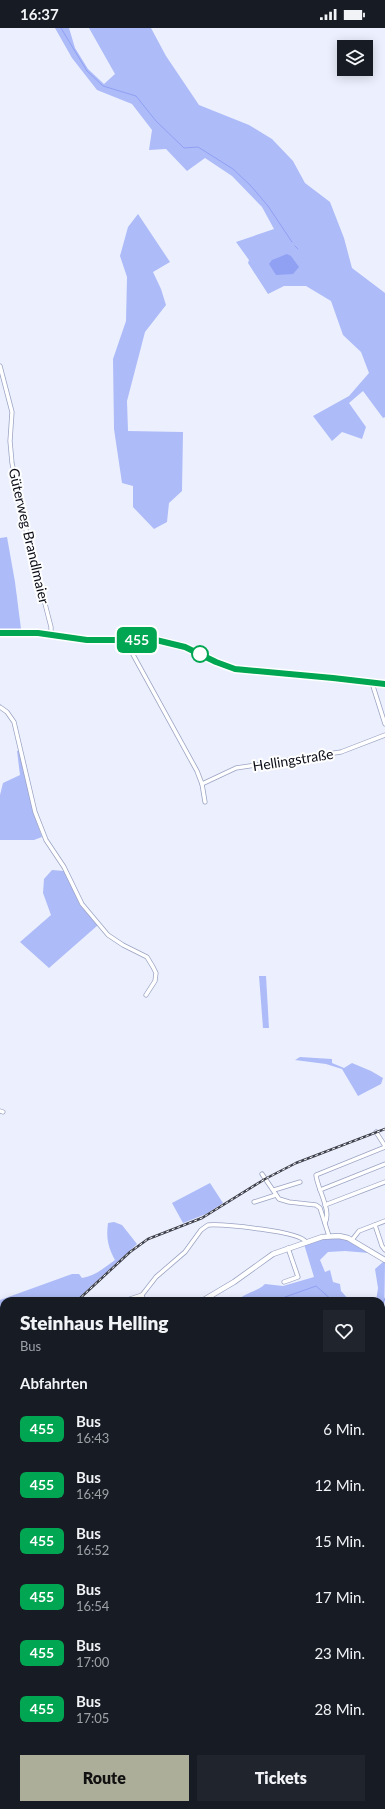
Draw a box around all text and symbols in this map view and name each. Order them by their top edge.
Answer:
text: 16:37 [20,5,59,23]
map controls [337,40,373,76]
button: layers [337,40,373,76]
street label: Güterweg Brandlmaier [6,466,53,605]
line badge: 455 [114,627,160,653]
text: 455 [125,631,149,648]
unlabelled marker [191,645,209,663]
street label: Hellingstraße [251,745,334,774]
button: heart [323,1310,365,1352]
text: Steinhaus Helling [20,1311,168,1334]
text: Bus [20,1338,41,1354]
text: Abfahrten [20,1374,88,1392]
text: Bus [76,1412,101,1430]
text: 455 [30,1420,54,1437]
text: 6 Min. [323,1420,365,1438]
text: 16:43 [76,1430,109,1446]
text: Bus [76,1468,101,1486]
text: 455 [30,1476,54,1493]
text: 12 Min. [314,1476,365,1494]
text: 16:49 [76,1486,109,1502]
text: Bus [76,1524,101,1542]
text: 455 [30,1532,54,1549]
text: 15 Min. [314,1532,365,1550]
text: 16:52 [76,1542,109,1558]
text: Bus [76,1580,101,1598]
text: 455 [30,1588,54,1605]
text: 17 Min. [314,1588,365,1606]
text: 16:54 [76,1598,109,1614]
text: Bus [76,1636,101,1654]
text: 455 [30,1644,54,1661]
text: 23 Min. [314,1644,365,1662]
text: 17:00 [76,1654,109,1670]
text: Bus [76,1692,101,1710]
text: 455 [30,1700,54,1717]
text: 28 Min. [314,1700,365,1718]
text: 17:05 [76,1710,109,1726]
button: Route [20,1755,189,1801]
button: Tickets [197,1755,365,1801]

